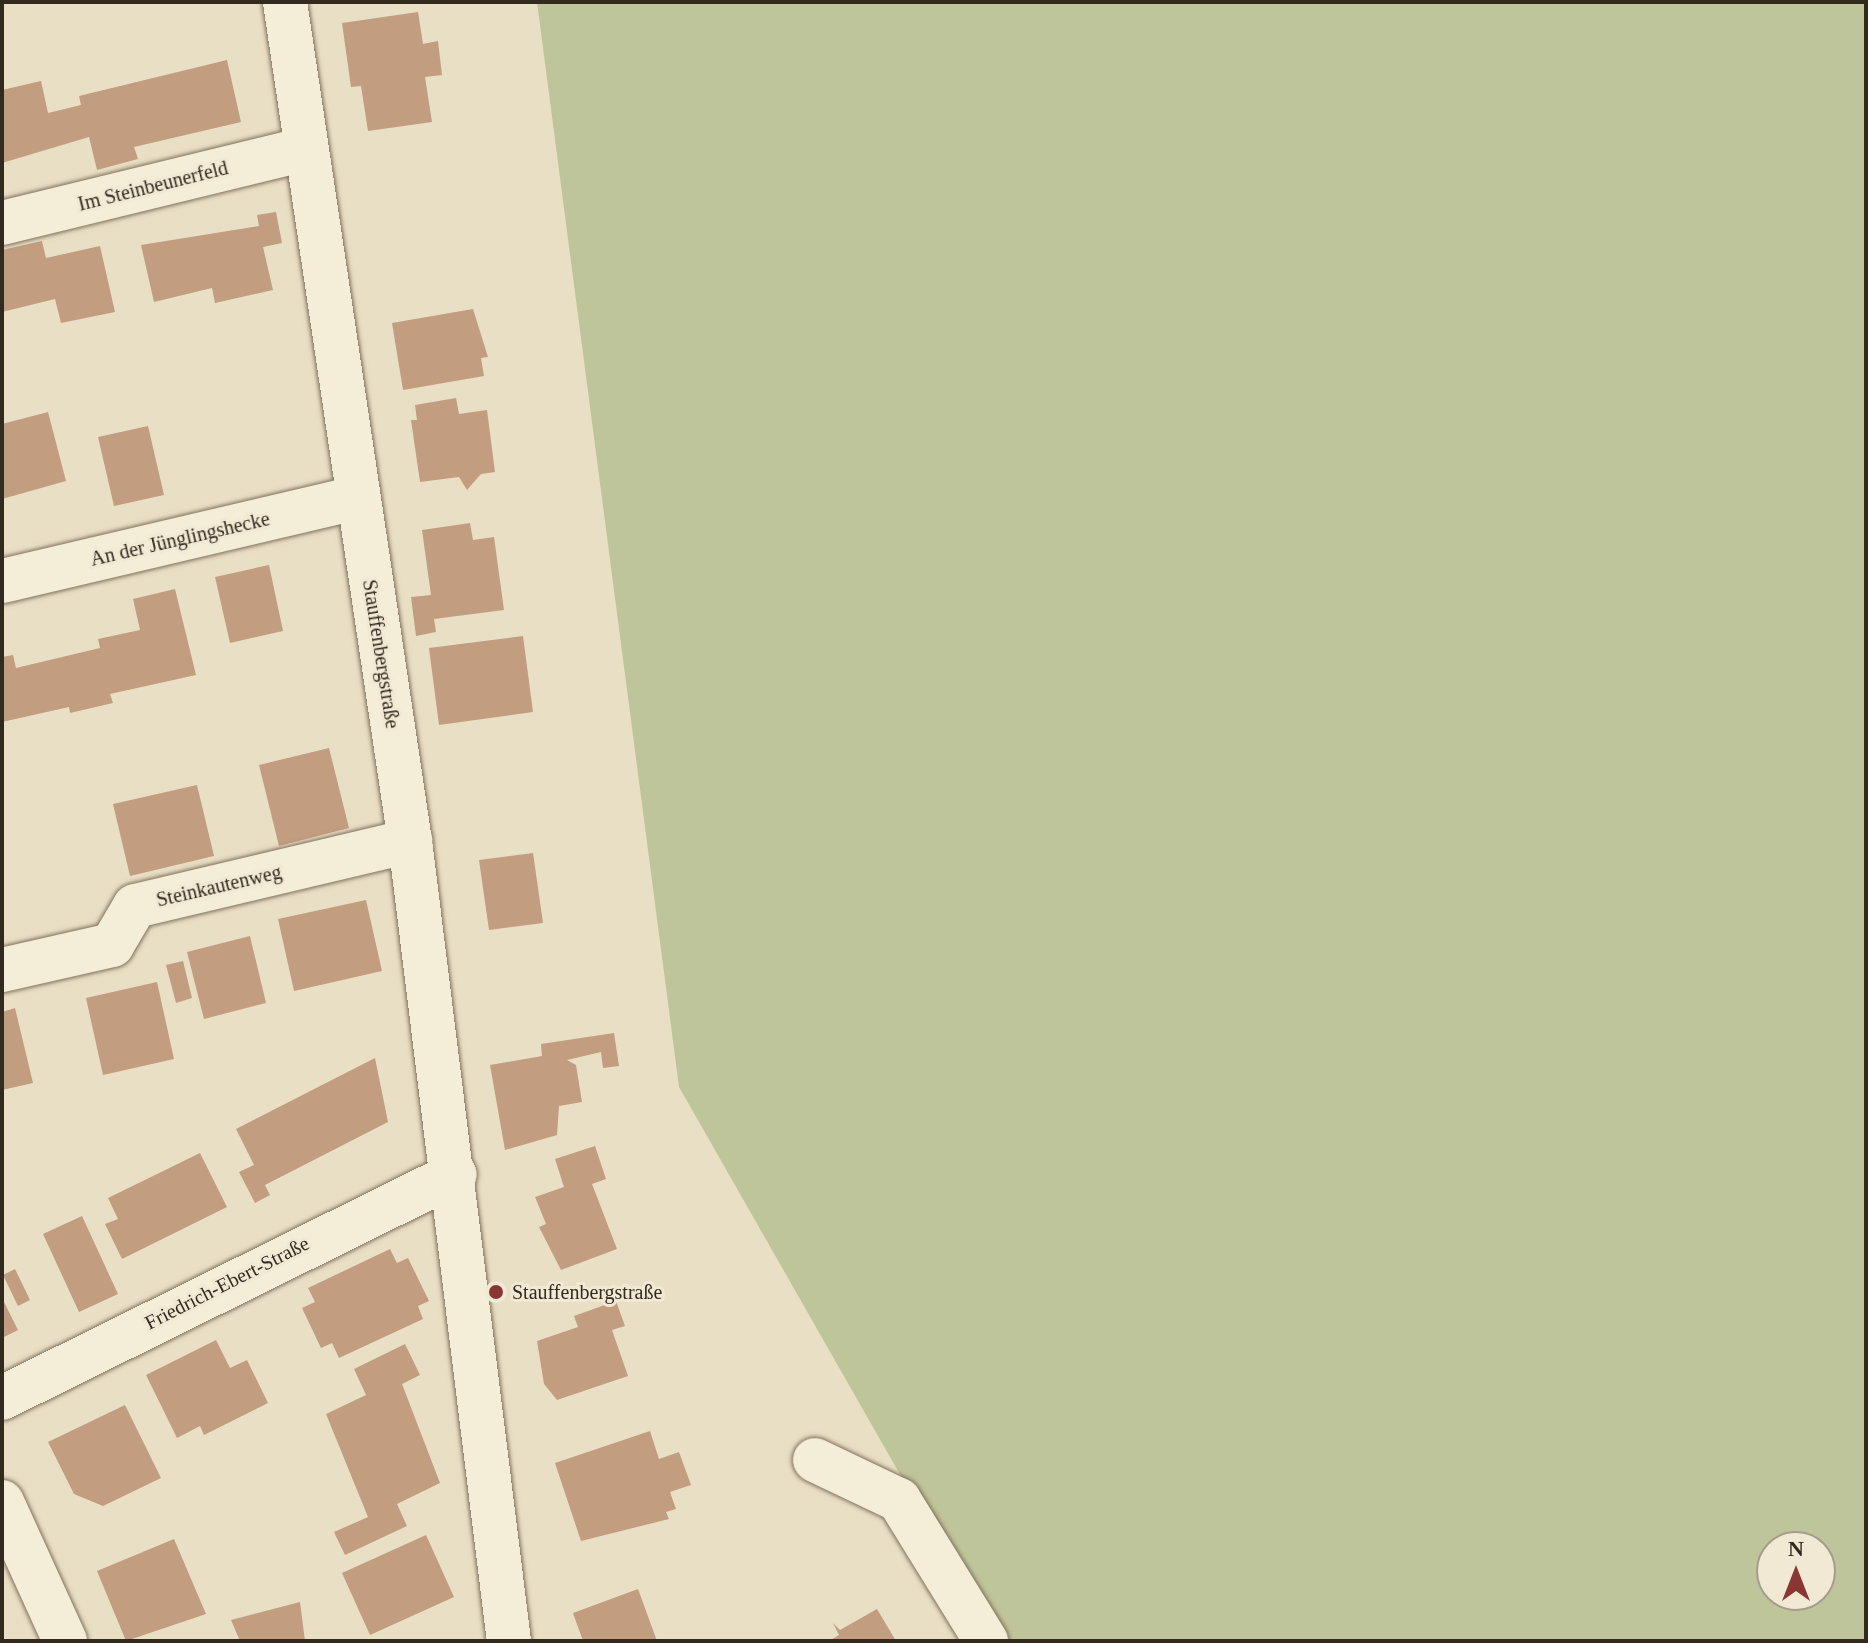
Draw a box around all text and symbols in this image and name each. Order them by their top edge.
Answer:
street label: Im Steinbeunerfeld [75,156,231,216]
street label: An der Jünglingshecke [88,507,272,571]
street label: Stauffenbergstraße [357,578,405,730]
street label: Steinkautenweg [154,860,284,912]
street label: Friedrich-Ebert-Straße [141,1231,313,1335]
place label: Stauffenbergstraße [512,1280,662,1304]
marker: Stauffenbergstraße [487,1283,505,1301]
north arrow [1756,1531,1836,1611]
text: N [1788,1536,1804,1561]

